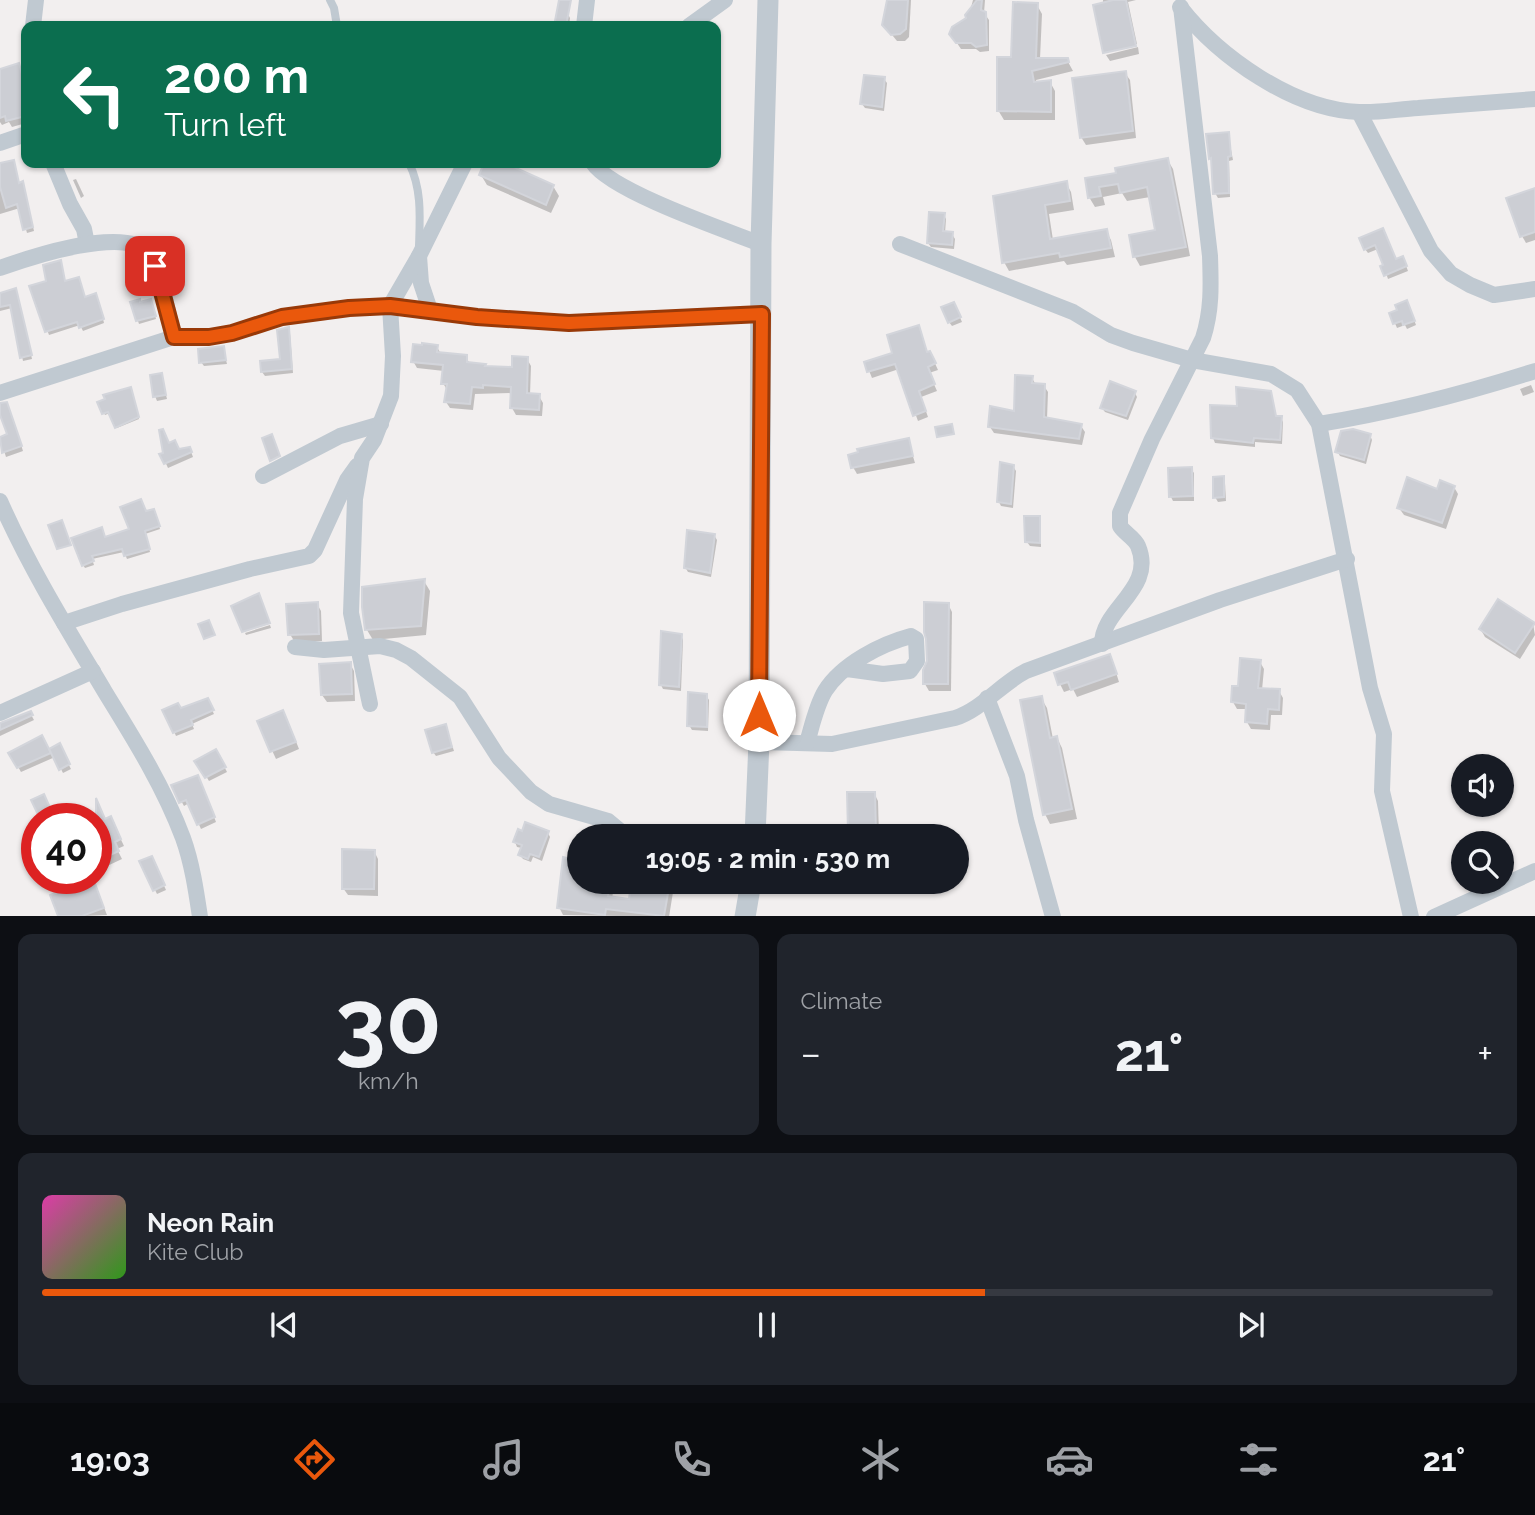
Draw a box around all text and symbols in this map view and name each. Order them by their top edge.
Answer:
text: 200 m [164,47,309,104]
icon: left [49,49,140,140]
text: Turn left [164,106,286,143]
pin [125,236,185,296]
icon: arrive [136,247,174,285]
position arrow [722,678,796,752]
map controls [1451,754,1514,894]
button: sound [1451,754,1514,817]
speed limit sign: 40 [21,803,112,894]
button: search [1451,831,1514,894]
text: 19:05 · 2 min · 530 m [646,844,890,874]
text: 30 [335,968,442,1075]
text: Climate [801,987,882,1014]
text: 21° [1115,1022,1183,1083]
text: − [801,1031,821,1076]
text: + [1477,1031,1493,1076]
text: km/h [358,1067,419,1094]
text: Neon Rain [147,1208,274,1238]
text: Kite Club [147,1238,244,1265]
icon: previous [265,1306,303,1344]
icon: pause [748,1306,786,1344]
icon: next [1232,1306,1270,1344]
icon: directions [290,1435,339,1484]
icon: music [479,1435,528,1484]
icon: phone [667,1435,716,1484]
icon: climate [856,1435,905,1484]
icon: car [1045,1435,1094,1484]
icon: filters [1234,1435,1283,1484]
text: 19:03 [70,1441,150,1478]
text: 21° [1423,1441,1465,1478]

